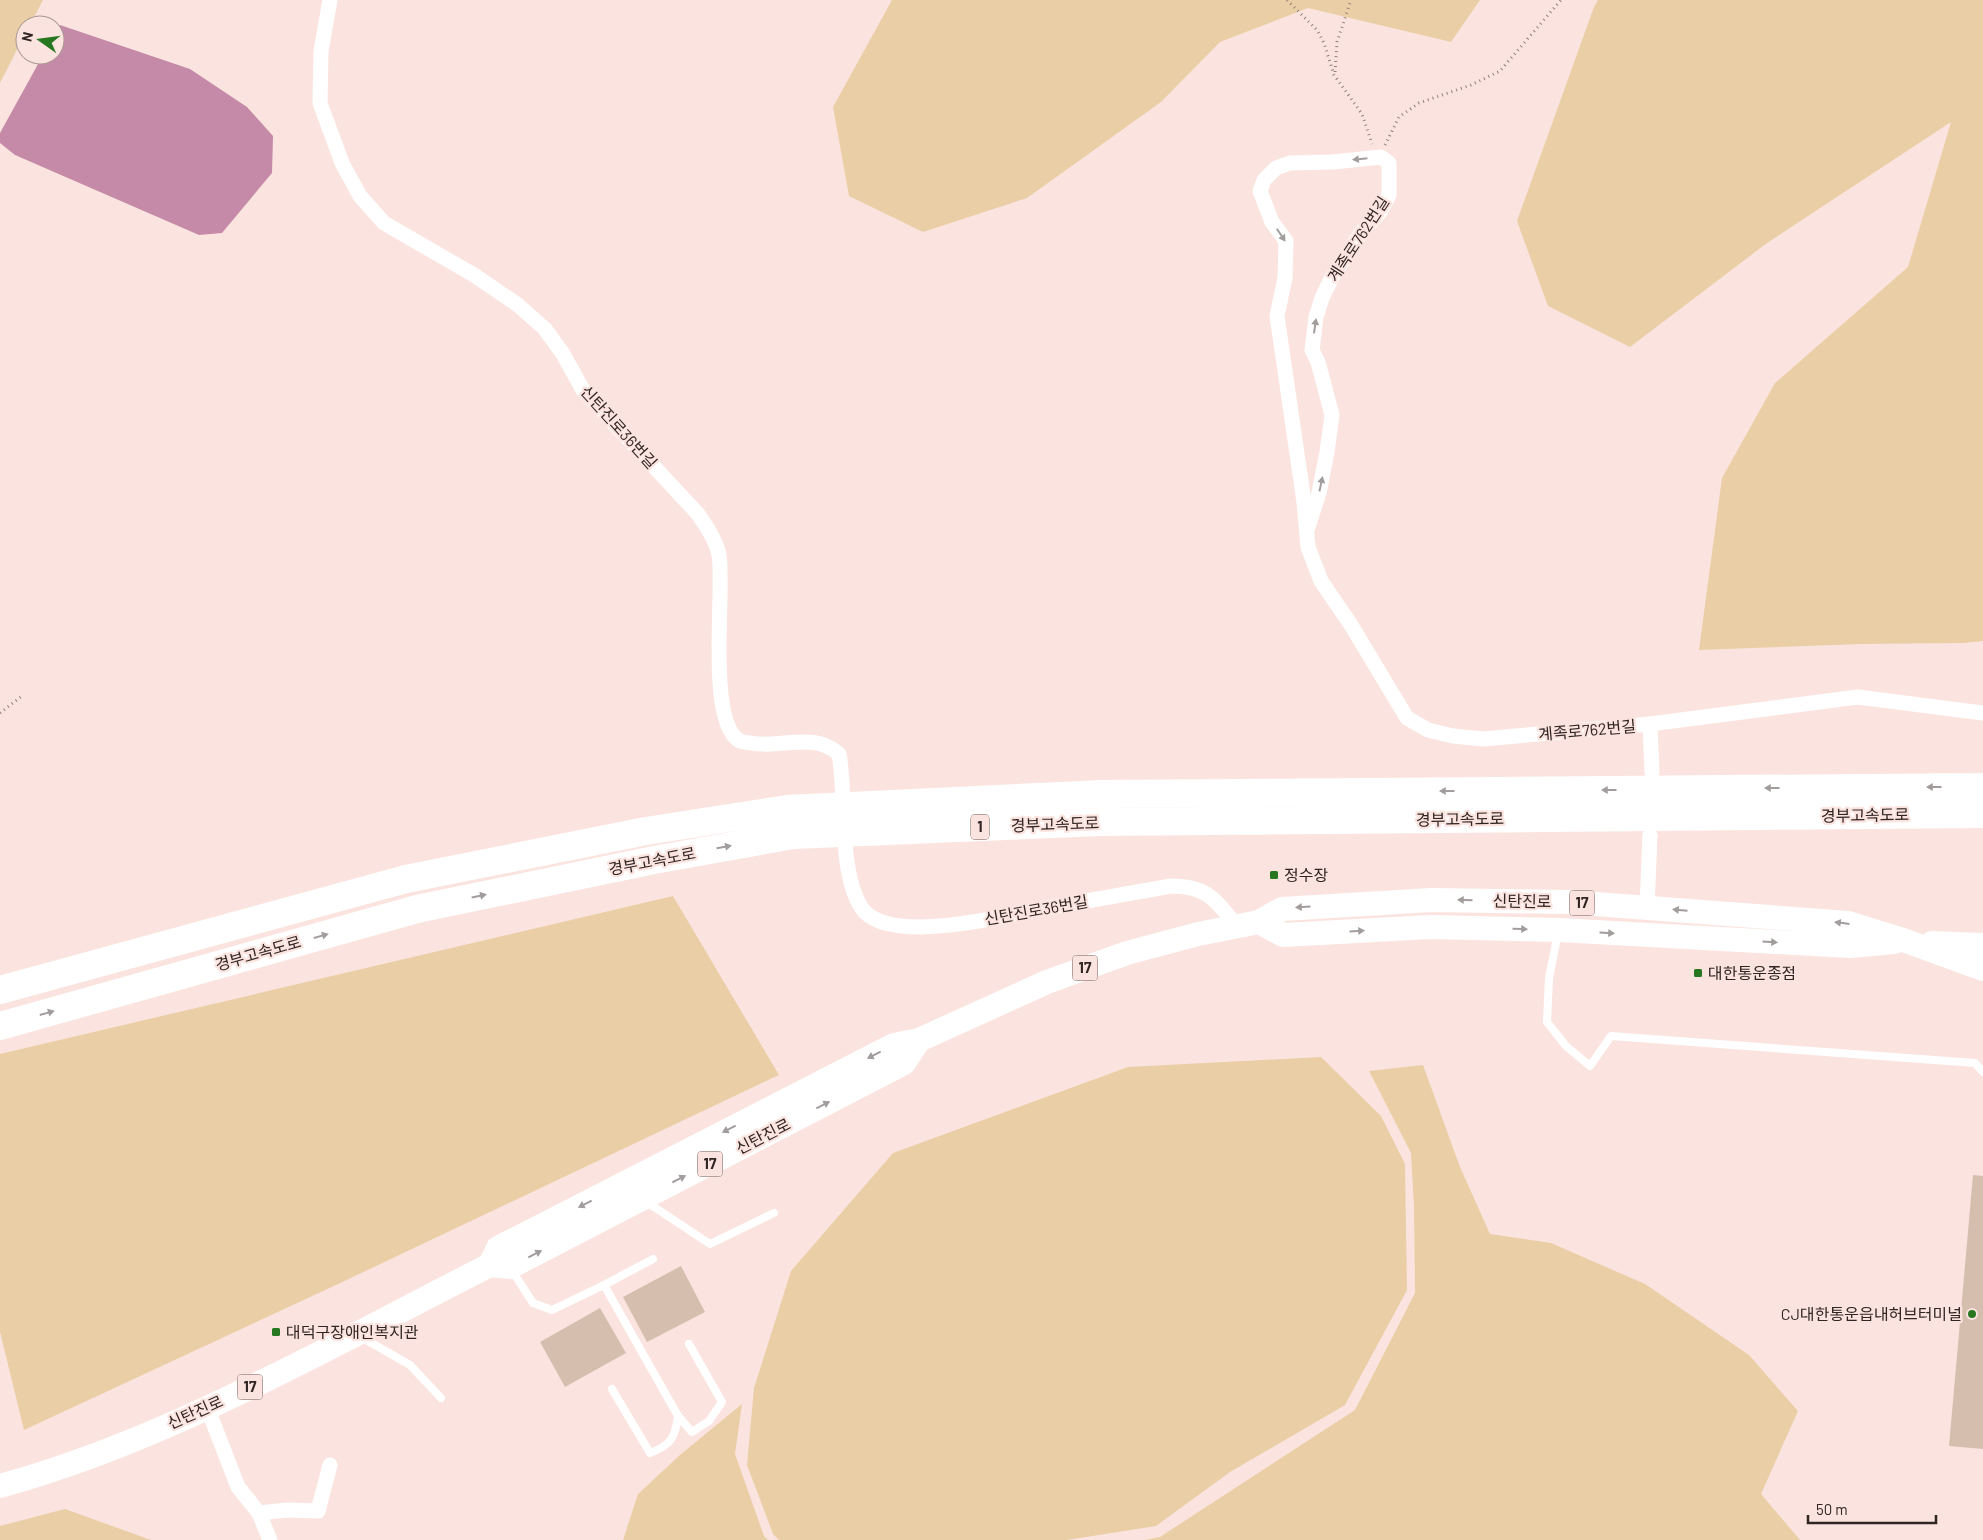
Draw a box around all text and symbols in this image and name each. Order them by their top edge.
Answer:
north arrow [15,15,65,65]
text: N [18,30,36,43]
one-way arrow [1351,155,1367,163]
street label: 계족로762번길 [1323,192,1392,285]
one-way arrow [1276,228,1286,242]
one-way arrow [1311,317,1319,333]
street label: 신탄진로36번길 [577,381,661,472]
one-way arrow [1317,475,1325,491]
street label: 계족로762번길 [1537,716,1637,743]
one-way arrow [1926,783,1942,791]
one-way arrow [1764,785,1780,793]
one-way arrow [1601,786,1617,794]
one-way arrow [1439,787,1455,795]
street label: 경부고속도로 [1821,804,1910,825]
street label: 경부고속도로 [1416,808,1505,829]
street label: 경부고속도로 [1011,812,1100,835]
road number: 1 [971,814,989,840]
street label: 경부고속도로 [607,843,697,878]
one-way arrow [716,843,732,851]
place label: 정수장 [1284,865,1328,884]
marker: 정수장 [1268,869,1280,881]
street label: 신탄진로 [1492,890,1552,911]
road number: 17 [1570,890,1594,916]
street label: 신탄진로36번길 [983,891,1089,928]
one-way arrow [471,892,486,900]
one-way arrow [1457,896,1473,904]
one-way arrow [1295,904,1311,912]
one-way arrow [1672,906,1688,914]
one-way arrow [1834,919,1850,927]
one-way arrow [1512,925,1528,933]
one-way arrow [1350,926,1366,934]
one-way arrow [1600,929,1616,937]
street label: 경부고속도로 [213,931,303,974]
one-way arrow [314,931,329,939]
one-way arrow [1762,938,1778,946]
road number: 17 [1072,956,1098,980]
place label: 대한통운종점 [1708,963,1796,982]
marker: 대한통운종점 [1692,967,1704,979]
one-way arrow [39,1009,54,1017]
one-way arrow [866,1051,881,1059]
one-way arrow [816,1101,831,1109]
street label: 신탄진로 [732,1114,794,1157]
one-way arrow [722,1125,736,1133]
road number: 17 [698,1152,722,1176]
one-way arrow [672,1175,686,1183]
one-way arrow [577,1200,592,1208]
one-way arrow [528,1250,542,1258]
place label: CJ대한통운읍내허브터미널 [1781,1304,1962,1323]
marker: CJ대한통운읍내허브터미널 [1966,1308,1978,1320]
place label: 대덕구장애인복지관 [286,1322,419,1341]
marker: 대덕구장애인복지관 [270,1326,282,1338]
road number: 17 [238,1374,262,1400]
street label: 신탄진로 [164,1391,226,1432]
scale bar [1808,1492,1936,1524]
text: 50 m [1816,1500,1848,1518]

